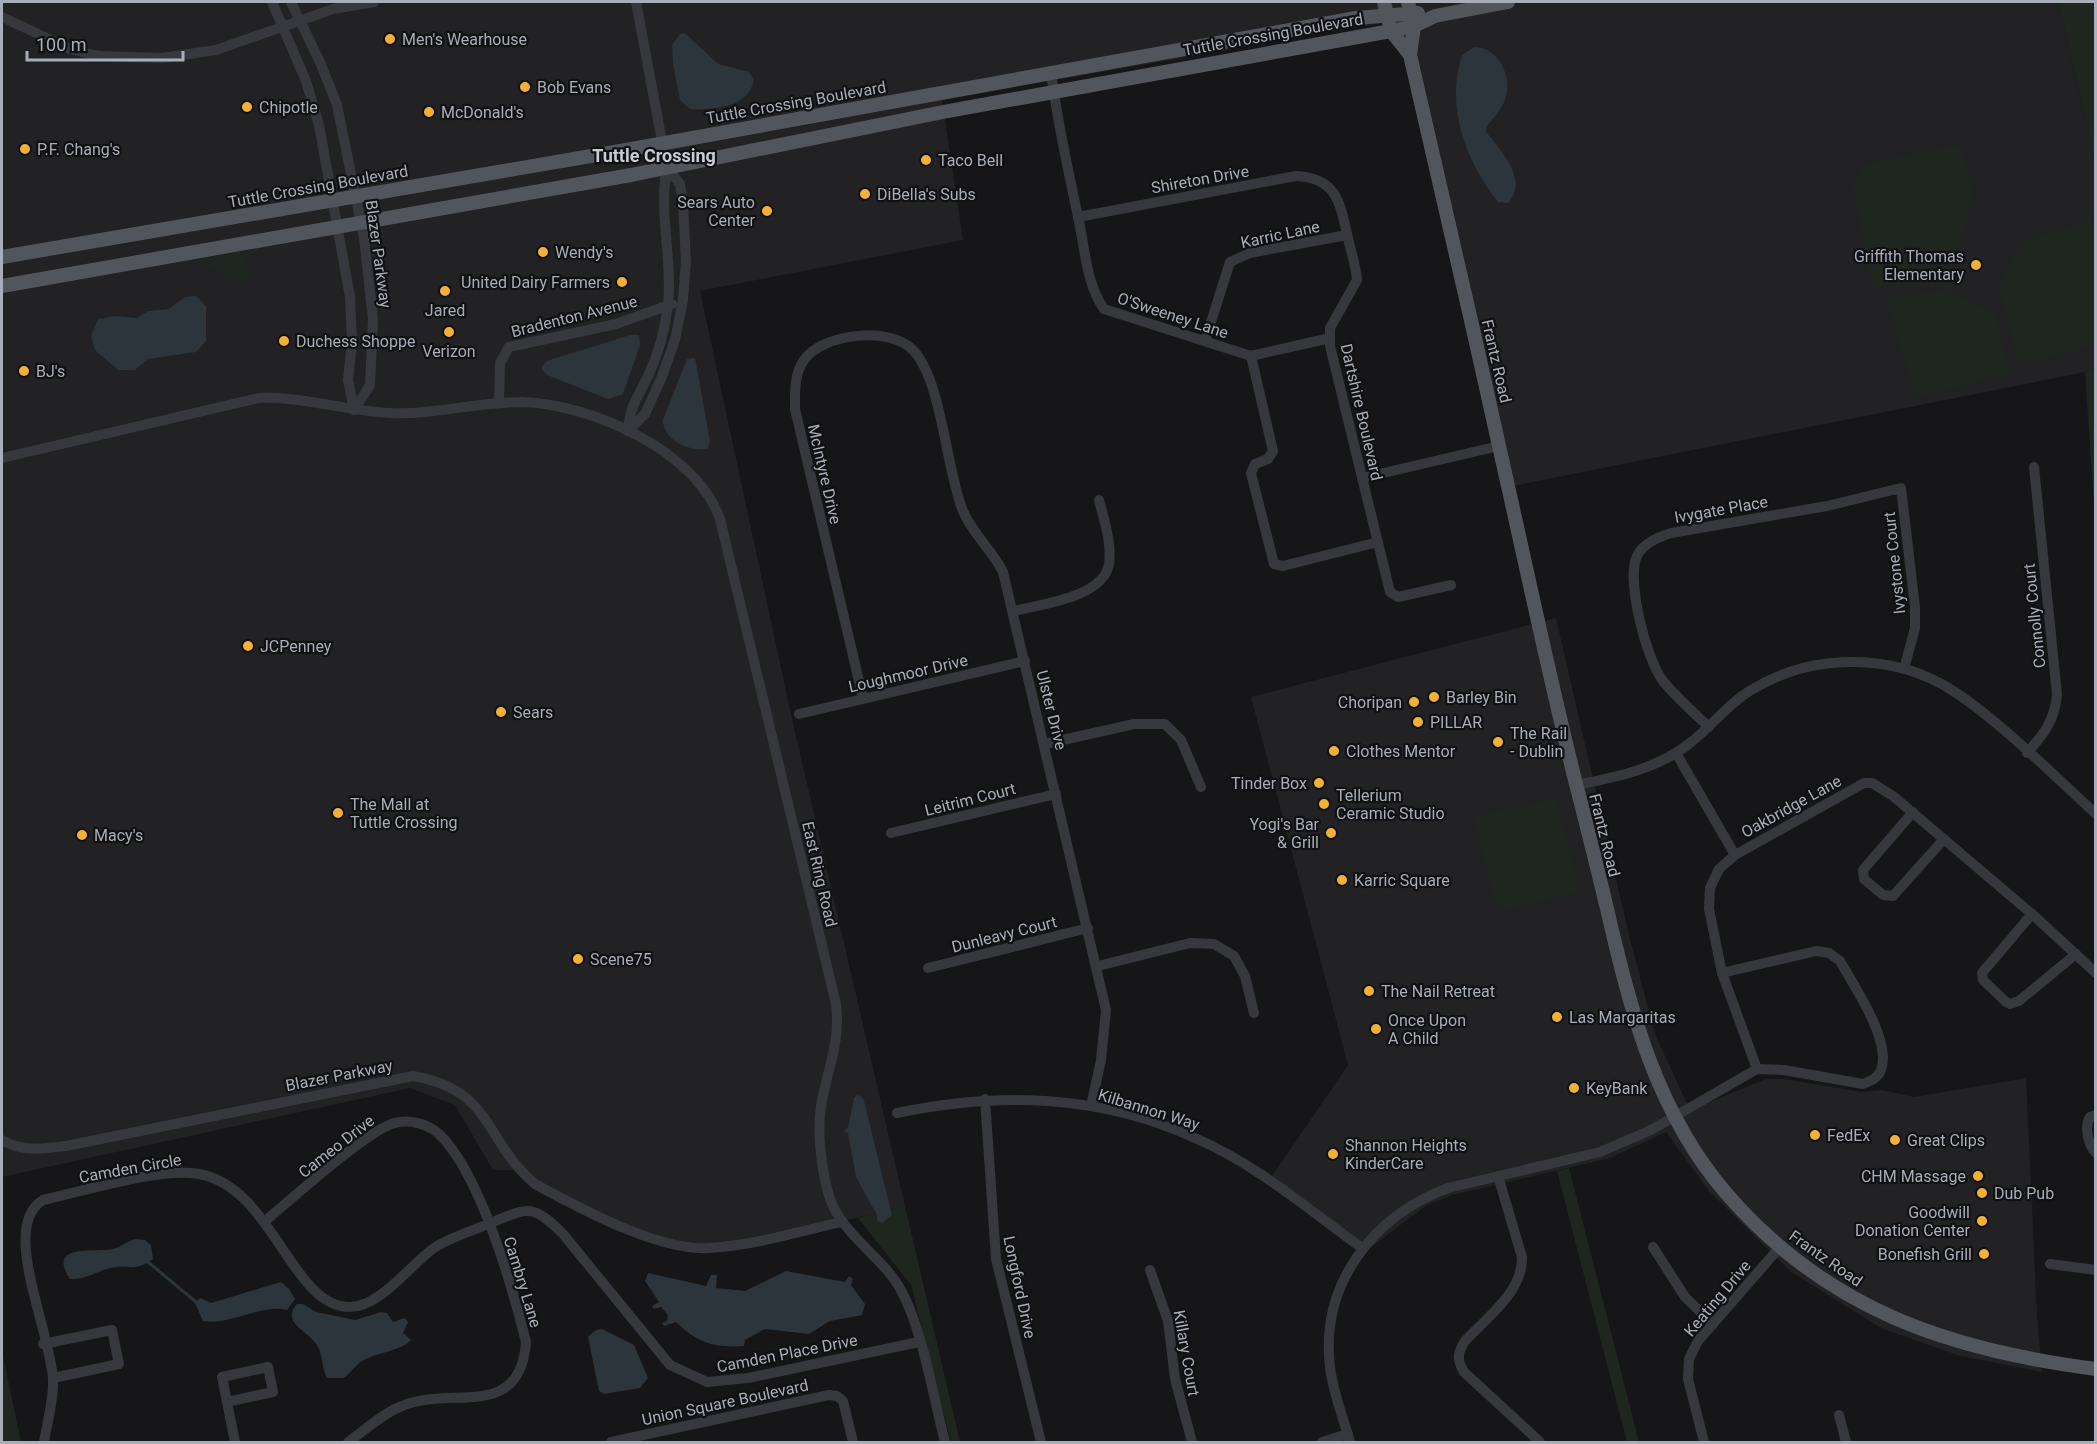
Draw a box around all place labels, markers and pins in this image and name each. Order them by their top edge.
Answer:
place label: Men's Wearhouse [402,30,527,49]
marker: Men's Wearhouse [383,32,397,46]
place label: Bob Evans [537,78,611,97]
marker: Bob Evans [518,80,532,94]
place label: Chipotle [259,98,318,117]
marker: Chipotle [240,100,254,114]
place label: McDonald's [441,103,524,122]
marker: McDonald's [422,105,436,119]
place label: P.F. Chang's [37,140,120,159]
marker: P.F. Chang's [18,142,32,156]
place label: Taco Bell [938,151,1003,170]
marker: Taco Bell [919,153,933,167]
place label: DiBella's Subs [877,185,976,204]
marker: DiBella's Subs [858,187,872,201]
place label: Sears Auto Center [677,193,756,230]
marker: Sears Auto Center [760,204,774,218]
place label: Wendy's [555,243,613,262]
marker: Wendy's [536,245,550,259]
place label: Griffith Thomas Elementary [1854,247,1964,284]
marker: Griffith Thomas Elementary [1969,258,1983,272]
place label: United Dairy Farmers [461,273,610,292]
marker: United Dairy Farmers [615,275,629,289]
marker: Jared [438,284,452,298]
place label: Jared [425,301,465,320]
marker: Verizon [442,325,456,339]
place label: Duchess Shoppe [296,332,415,351]
marker: Duchess Shoppe [277,334,291,348]
place label: Verizon [422,342,476,361]
place label: BJ's [36,362,65,381]
marker: BJ's [17,364,31,378]
place label: JCPenney [260,637,332,656]
marker: JCPenney [241,639,255,653]
place label: Barley Bin [1446,688,1517,707]
marker: Barley Bin [1427,690,1441,704]
place label: Choripan [1338,693,1402,712]
marker: Choripan [1407,695,1421,709]
place label: Sears [513,703,553,722]
marker: Sears [494,705,508,719]
place label: PILLAR [1430,713,1482,732]
marker: PILLAR [1411,715,1425,729]
place label: The Rail - Dublin [1510,724,1567,761]
marker: The Rail - Dublin [1491,735,1505,749]
place label: Clothes Mentor [1346,742,1456,761]
marker: Clothes Mentor [1327,744,1341,758]
place label: Tinder Box [1231,774,1307,793]
marker: Tinder Box [1312,776,1326,790]
place label: Tellerium Ceramic Studio [1336,786,1445,823]
place label: The Mall at Tuttle Crossing [350,795,457,832]
marker: Tellerium Ceramic Studio [1317,797,1331,811]
marker: The Mall at Tuttle Crossing [331,806,345,820]
place label: Yogi's Bar & Grill [1249,815,1320,852]
place label: Macy's [94,826,143,845]
marker: Yogi's Bar & Grill [1324,826,1338,840]
marker: Macy's [75,828,89,842]
place label: Karric Square [1354,871,1450,890]
marker: Karric Square [1335,873,1349,887]
place label: Scene75 [590,950,652,969]
marker: Scene75 [571,952,585,966]
place label: The Nail Retreat [1381,982,1495,1001]
marker: The Nail Retreat [1362,984,1376,998]
place label: Las Margaritas [1569,1008,1676,1027]
marker: Las Margaritas [1550,1010,1564,1024]
place label: Once Upon A Child [1388,1011,1466,1048]
marker: Once Upon A Child [1369,1022,1383,1036]
place label: KeyBank [1586,1079,1648,1098]
marker: KeyBank [1567,1081,1581,1095]
place label: FedEx [1827,1126,1870,1145]
marker: FedEx [1808,1128,1822,1142]
place label: Great Clips [1907,1131,1985,1150]
marker: Great Clips [1888,1133,1902,1147]
place label: Shannon Heights KinderCare [1345,1136,1467,1173]
marker: Shannon Heights KinderCare [1326,1147,1340,1161]
place label: CHM Massage [1861,1167,1966,1186]
marker: CHM Massage [1971,1169,1985,1183]
place label: Dub Pub [1994,1184,2054,1203]
marker: Dub Pub [1975,1186,1989,1200]
place label: Goodwill Donation Center [1855,1203,1971,1240]
marker: Goodwill Donation Center [1975,1214,1989,1228]
place label: Bonefish Grill [1878,1245,1972,1264]
marker: Bonefish Grill [1977,1247,1991,1261]

